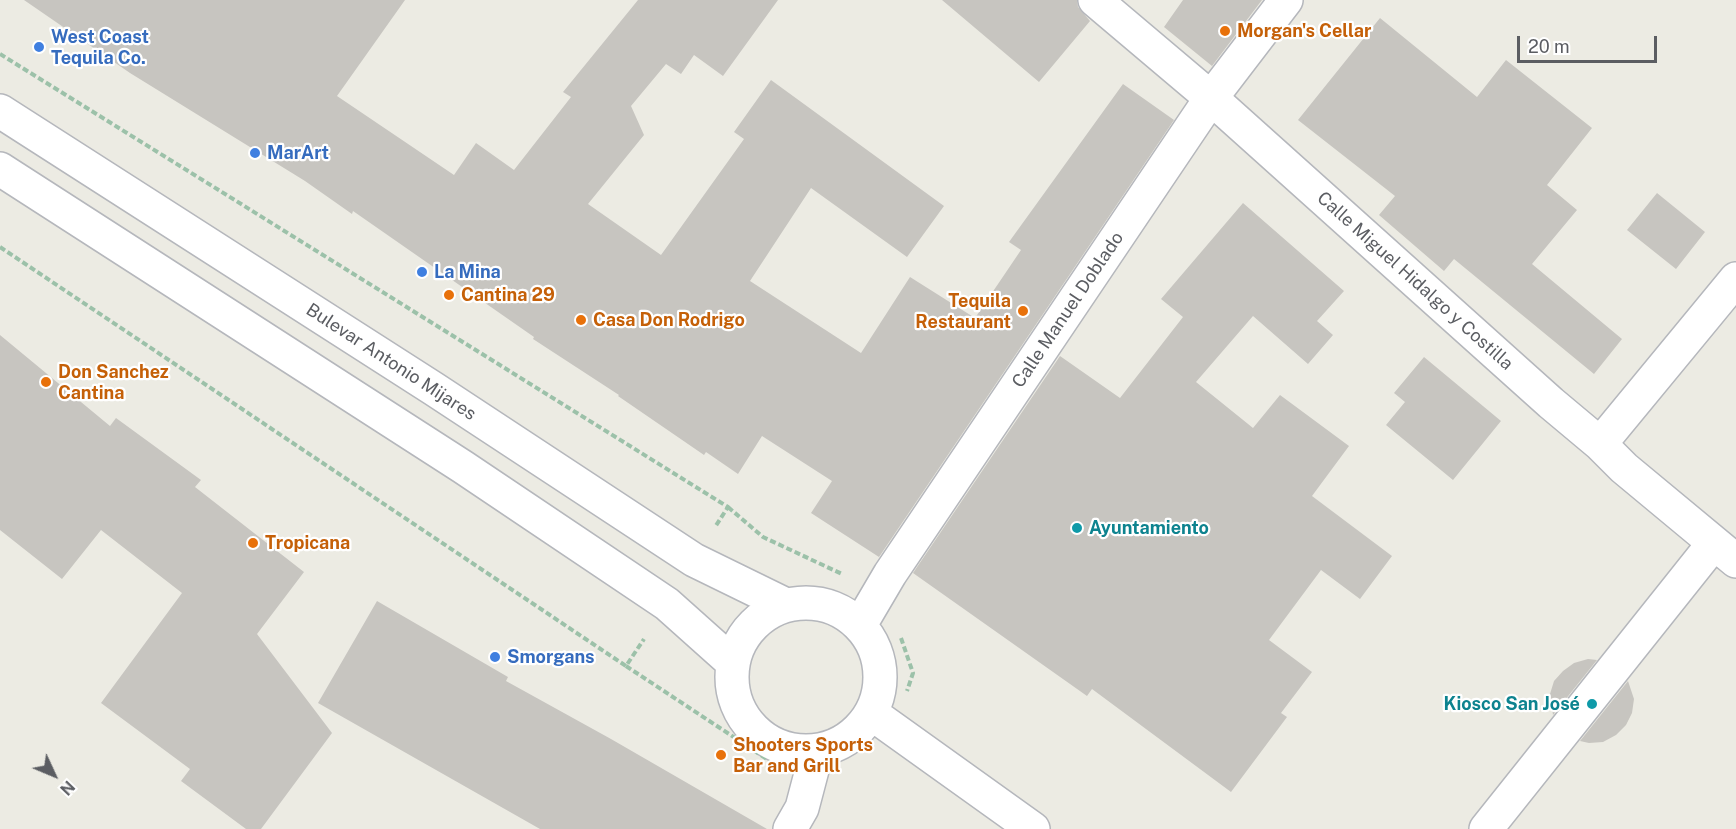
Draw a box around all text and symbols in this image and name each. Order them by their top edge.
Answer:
place label: Morgan's Cellar [1237,20,1371,42]
marker: Morgan's Cellar [1218,24,1232,38]
scale bar [1520,24,1660,62]
place label: West Coast Tequila Co. [51,26,149,68]
text: 20 m [1528,36,1570,57]
marker: West Coast Tequila Co. [32,40,46,54]
place label: MarArt [267,142,329,164]
marker: MarArt [248,146,262,160]
street label: Calle Miguel Hidalgo y Costilla [1313,187,1517,375]
street label: Calle Manuel Doblado [1008,228,1128,392]
place label: La Mina [434,261,501,283]
marker: La Mina [415,265,429,279]
place label: Cantina 29 [461,284,555,306]
marker: Cantina 29 [442,288,456,302]
place label: Tequila Restaurant [915,290,1011,332]
street label: Bulevar Antonio Mijares [302,299,480,425]
marker: Tequila Restaurant [1016,304,1030,318]
place label: Casa Don Rodrigo [593,309,745,331]
marker: Casa Don Rodrigo [574,313,588,327]
place label: Don Sanchez Cantina [58,361,169,404]
marker: Don Sanchez Cantina [39,375,53,389]
place label: Ayuntamiento [1089,517,1209,539]
marker: Ayuntamiento [1070,521,1084,535]
place label: Tropicana [265,532,350,554]
marker: Tropicana [246,536,260,550]
place label: Smorgans [507,646,595,668]
marker: Smorgans [488,650,502,664]
place label: Kiosco San José [1444,693,1580,715]
marker: Kiosco San José [1585,697,1599,711]
place label: Shooters Sports Bar and Grill [733,734,873,777]
north arrow [24,745,84,805]
marker: Shooters Sports Bar and Grill [714,748,728,762]
text: N [56,777,78,799]

